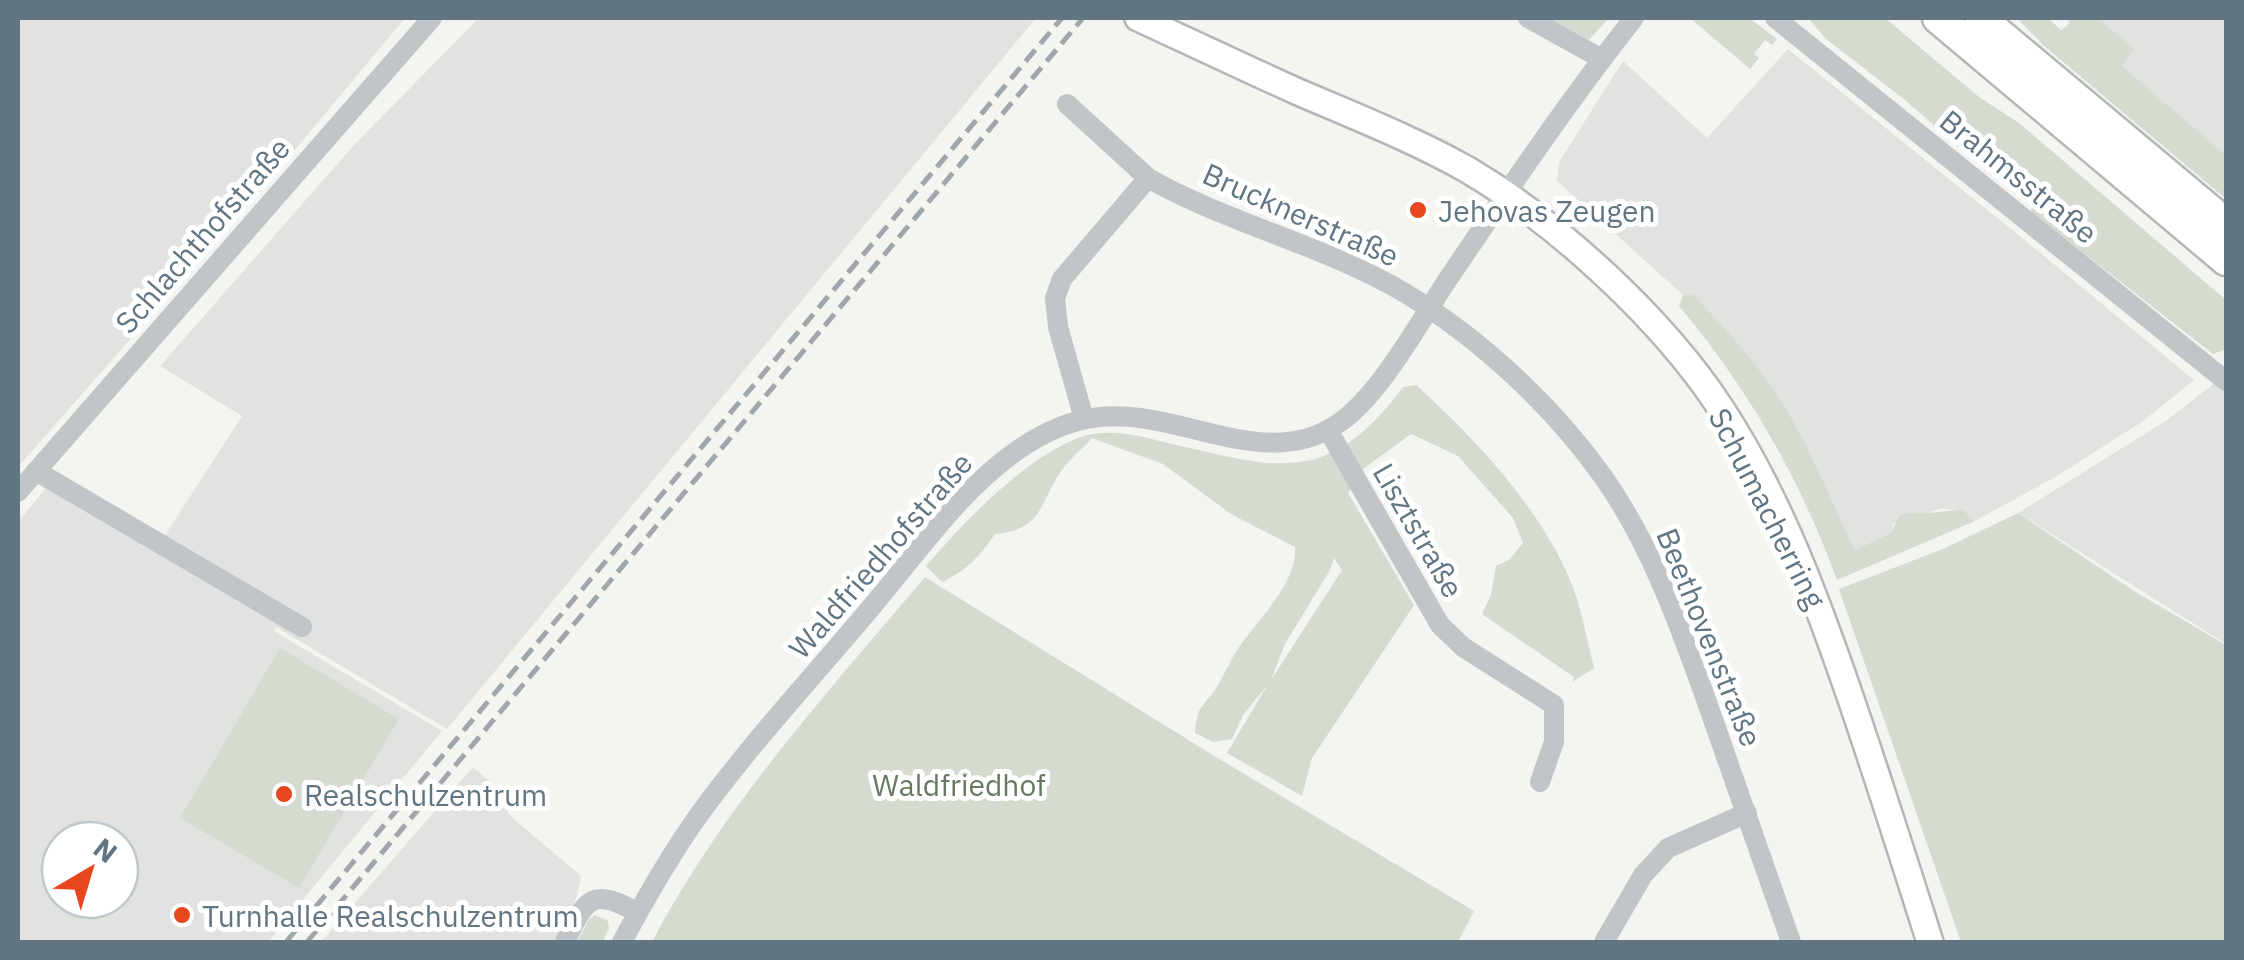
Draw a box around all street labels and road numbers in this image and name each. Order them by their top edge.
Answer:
street label: Brahmsstraße [1932,101,2106,251]
street label: Schlachthofstraße [106,129,298,341]
street label: Brucknerstraße [1197,153,1405,275]
street label: Schumacherring [1701,401,1835,615]
street label: Waldfriedhofstraße [780,444,980,666]
street label: Lisztstraße [1365,456,1473,604]
street label: Beethovenstraße [1648,522,1772,752]

